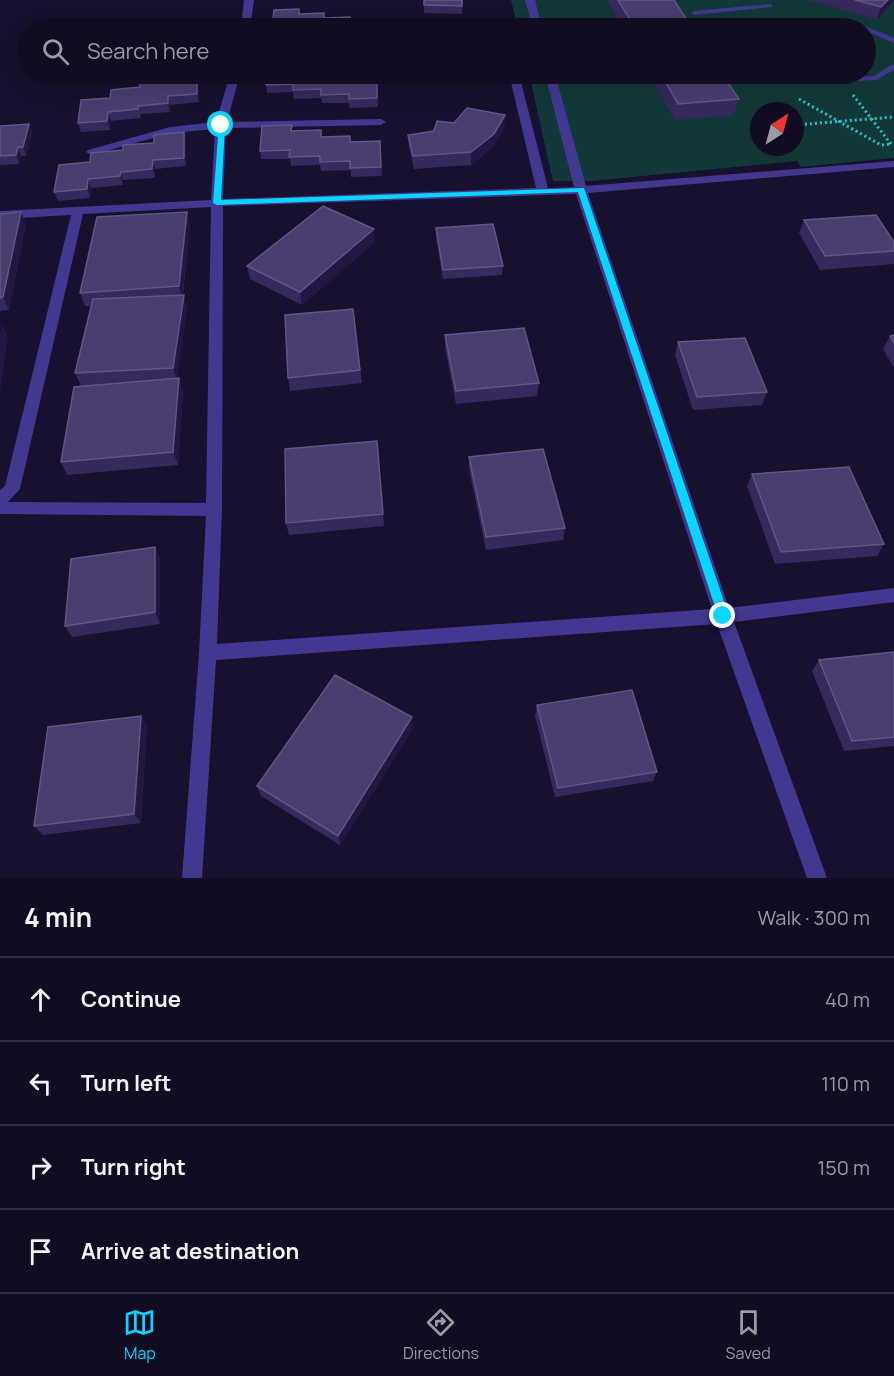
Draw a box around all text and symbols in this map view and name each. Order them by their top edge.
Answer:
search box [18,18,876,84]
icon: search [39,35,72,68]
text: Search here [87,36,209,66]
north arrow [750,102,804,156]
route start [207,111,233,137]
route end [709,602,735,628]
text: 4 min [24,899,92,935]
text: Walk · 300 m [758,904,870,931]
icon: ahead [24,983,57,1016]
text: Continue [81,984,181,1014]
text: 40 m [825,986,870,1013]
icon: left [24,1067,57,1100]
text: Turn left [81,1068,171,1098]
text: 110 m [821,1070,870,1097]
icon: right [24,1151,57,1184]
text: Turn right [81,1152,186,1182]
text: 150 m [817,1154,870,1181]
icon: arrive [24,1235,57,1268]
text: Arrive at destination [81,1236,299,1266]
tab: Map [123,1306,156,1364]
tab: Directions [403,1306,479,1364]
tab: Saved [726,1306,771,1364]

